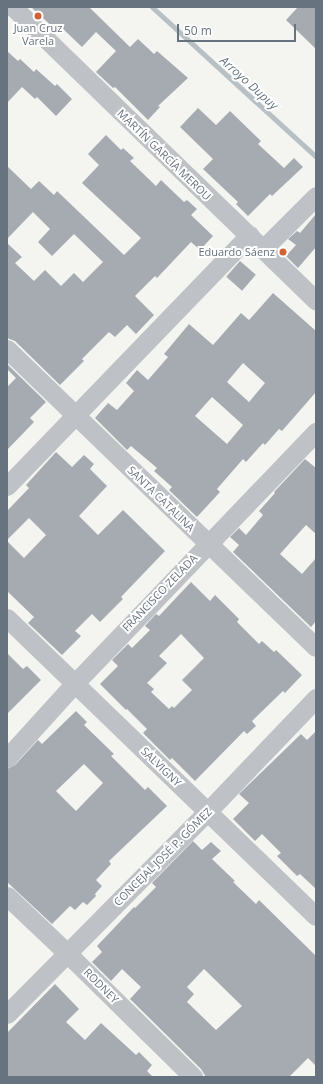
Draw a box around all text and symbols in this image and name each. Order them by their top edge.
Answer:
marker: Juan Cruz Varela [33,11,43,21]
scale bar [179,16,298,42]
place label: Juan Cruz Varela [14,22,62,48]
text: 50 m [184,22,212,39]
water label: Arroyo Dupuy [217,53,281,113]
street label: MARTÍN GARCÍA MEROU [115,107,213,203]
place label: Eduardo Sáenz [198,245,275,259]
marker: Eduardo Sáenz [278,247,288,257]
street label: SANTA CATALINA [125,464,197,534]
street label: FRANCISCO ZELADA [120,552,200,634]
street label: SALVIGNY [138,745,184,789]
street label: CONCEJAL JOSÉ P. GÓMEZ [111,805,215,909]
street label: RODNEY [81,966,121,1006]

